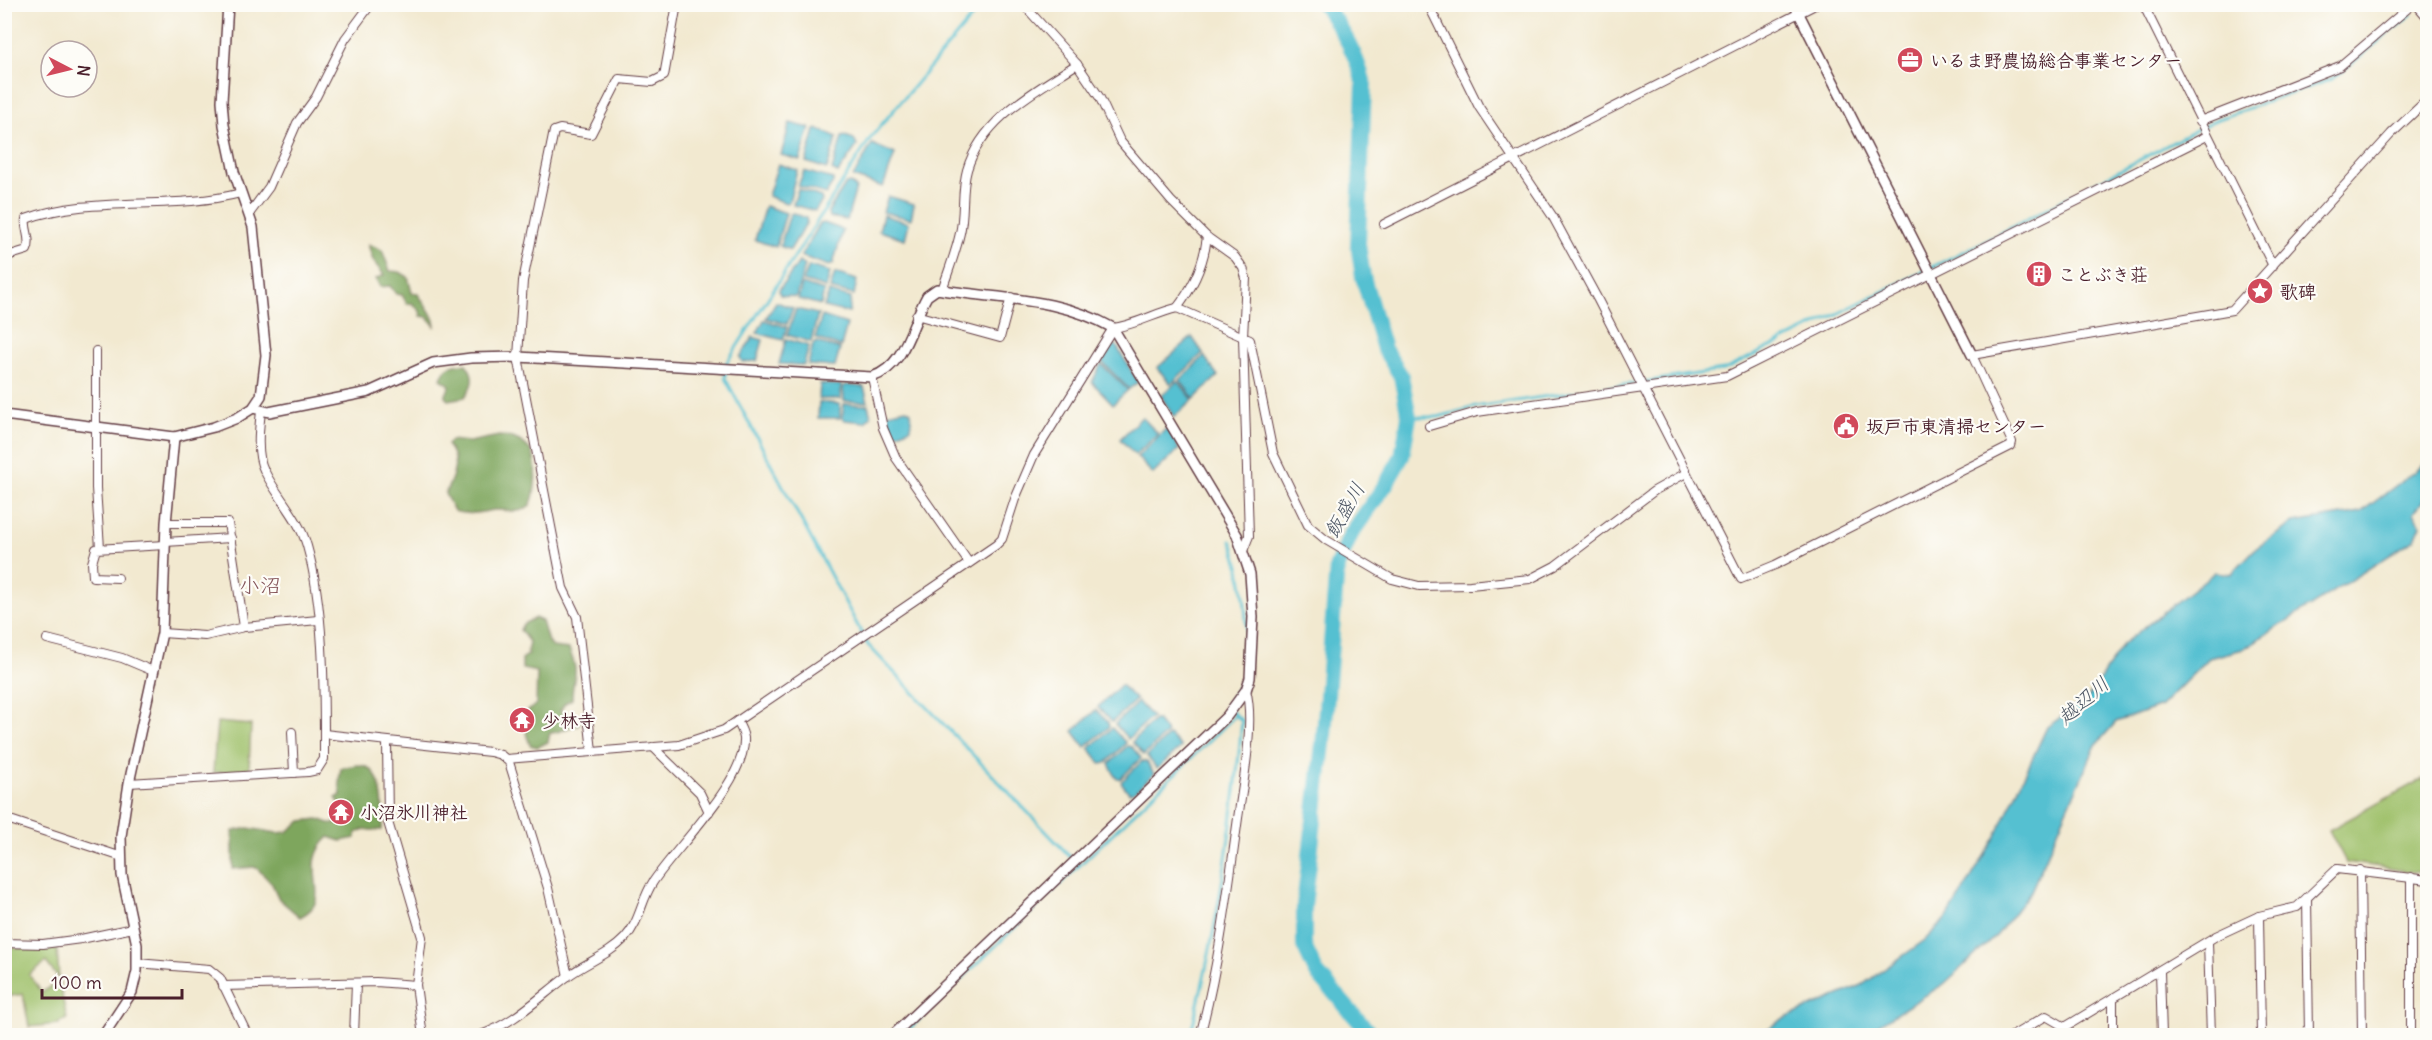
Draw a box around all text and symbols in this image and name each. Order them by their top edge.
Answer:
north arrow [39,39,99,99]
office icon: いるま野農協総合事業センター [1895,45,1925,75]
place label: いるま野農協総合事業センター [1930,49,2182,72]
text: N [73,64,94,78]
building icon: ことぶき荘 [2024,259,2054,289]
place label: ことぶき荘 [2058,263,2148,286]
place icon: 歌碑 [2245,276,2275,306]
place label: 歌碑 [2280,280,2316,303]
public building icon: 坂戸市東清掃センター [1831,411,1861,441]
place label: 坂戸市東清掃センター [1866,415,2046,438]
water label: 飯盛川 [1318,478,1370,542]
district label: 小沼 [239,572,281,599]
water label: 越辺川 [2051,671,2114,730]
temple icon: 少林寺 [507,705,537,735]
place label: 少林寺 [542,709,596,732]
temple icon: 小沼氷川神社 [326,797,356,827]
place label: 小沼氷川神社 [360,801,468,824]
scale bar [42,962,182,1000]
text: 100 m [51,971,102,994]

